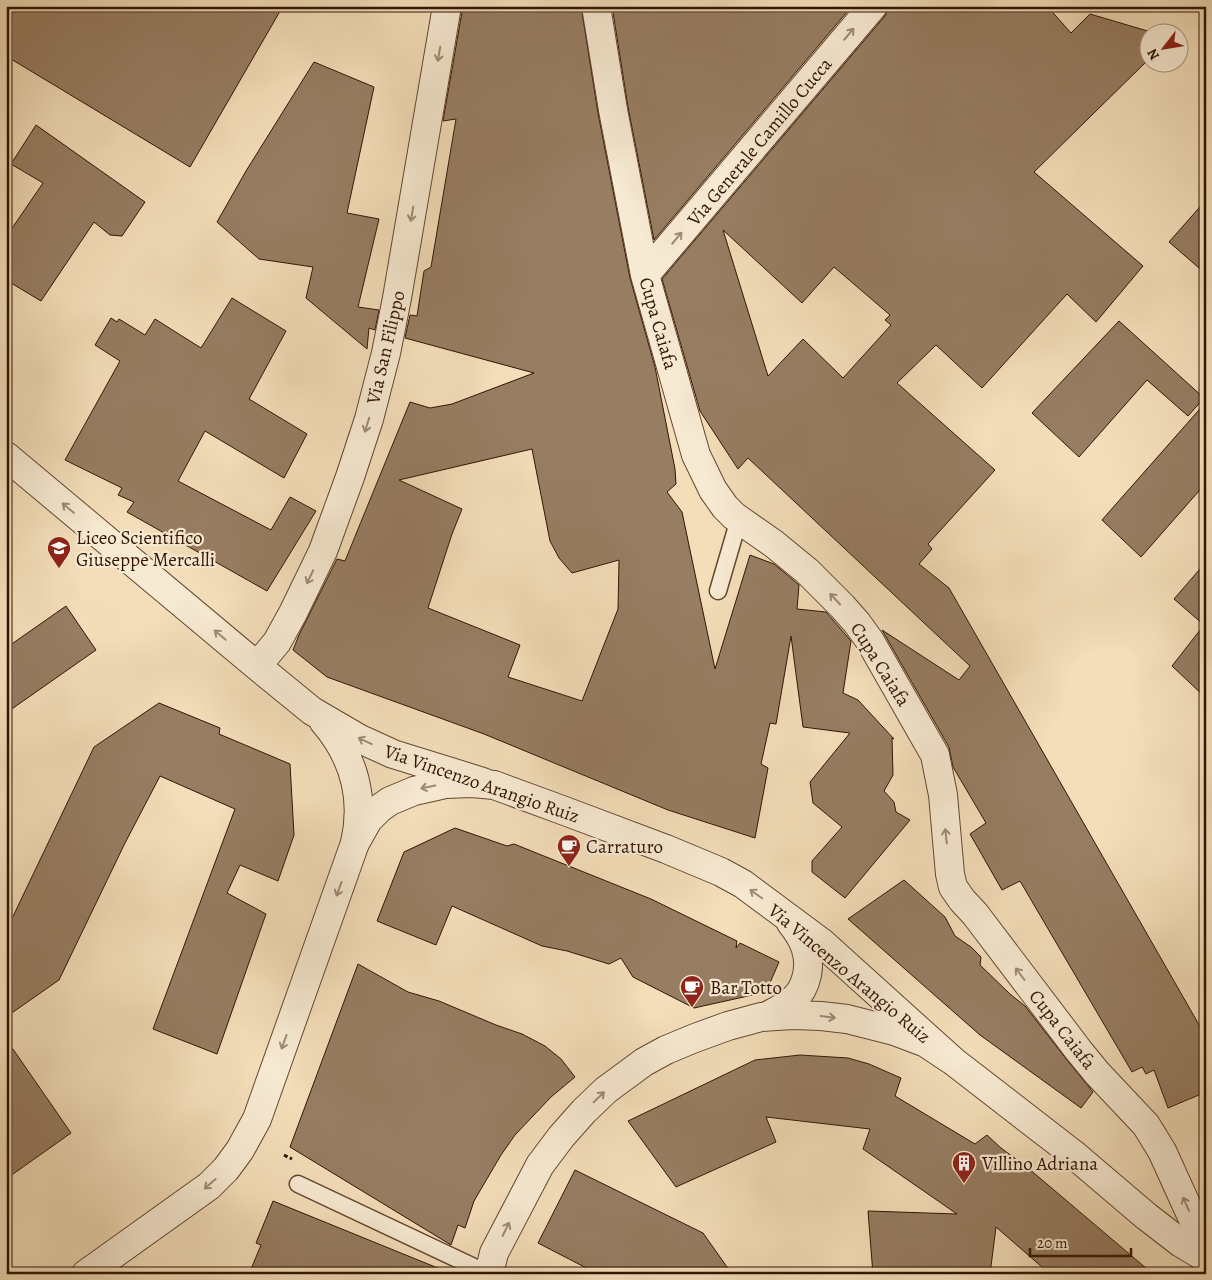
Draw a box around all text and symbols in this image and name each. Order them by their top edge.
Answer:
north arrow [1140,22,1190,72]
one-way arrow [844,27,855,40]
text: N [1143,45,1164,64]
one-way arrow [434,46,444,62]
street label: Via Generale Camillo Cucca [681,52,838,232]
one-way arrow [406,206,416,222]
one-way arrow [671,232,682,245]
street label: Cupa Caiafa [632,274,684,373]
street label: Via San Filippo [360,288,412,408]
one-way arrow [361,416,371,432]
one-way arrow [62,502,75,513]
place label: Liceo Scientifico Giuseppe Mercalli [76,525,215,573]
school or university icon: Liceo Scientifico Giuseppe Mercalli [46,535,72,569]
one-way arrow [305,569,314,584]
one-way arrow [829,593,841,605]
street label: Cupa Caiafa [844,617,916,712]
one-way arrow [213,629,226,640]
one-way arrow [358,736,373,745]
street label: Via Vincenzo Arangio Ruiz [380,738,583,830]
one-way arrow [421,783,437,792]
one-way arrow [941,828,951,844]
cafe icon: Carraturo [556,833,582,867]
place label: Carraturo [586,834,663,860]
one-way arrow [334,881,343,896]
one-way arrow [750,889,764,899]
street label: Via Vincenzo Arangio Ruiz [762,897,936,1049]
one-way arrow [1015,968,1026,981]
cafe icon: Bar Totto [679,974,705,1008]
place label: Bar Totto [710,975,782,1001]
street label: Cupa Caiafa [1023,984,1102,1075]
one-way arrow [820,1012,836,1022]
one-way arrow [279,1034,288,1049]
one-way arrow [593,1091,606,1103]
building icon: Villino Adriana [951,1150,977,1184]
place label: Villino Adriana [981,1151,1098,1177]
one-way arrow [204,1178,217,1189]
one-way arrow [1181,1197,1191,1212]
one-way arrow [501,1221,511,1236]
scale bar [1030,1225,1131,1257]
text: 20 m [1037,1233,1068,1253]

